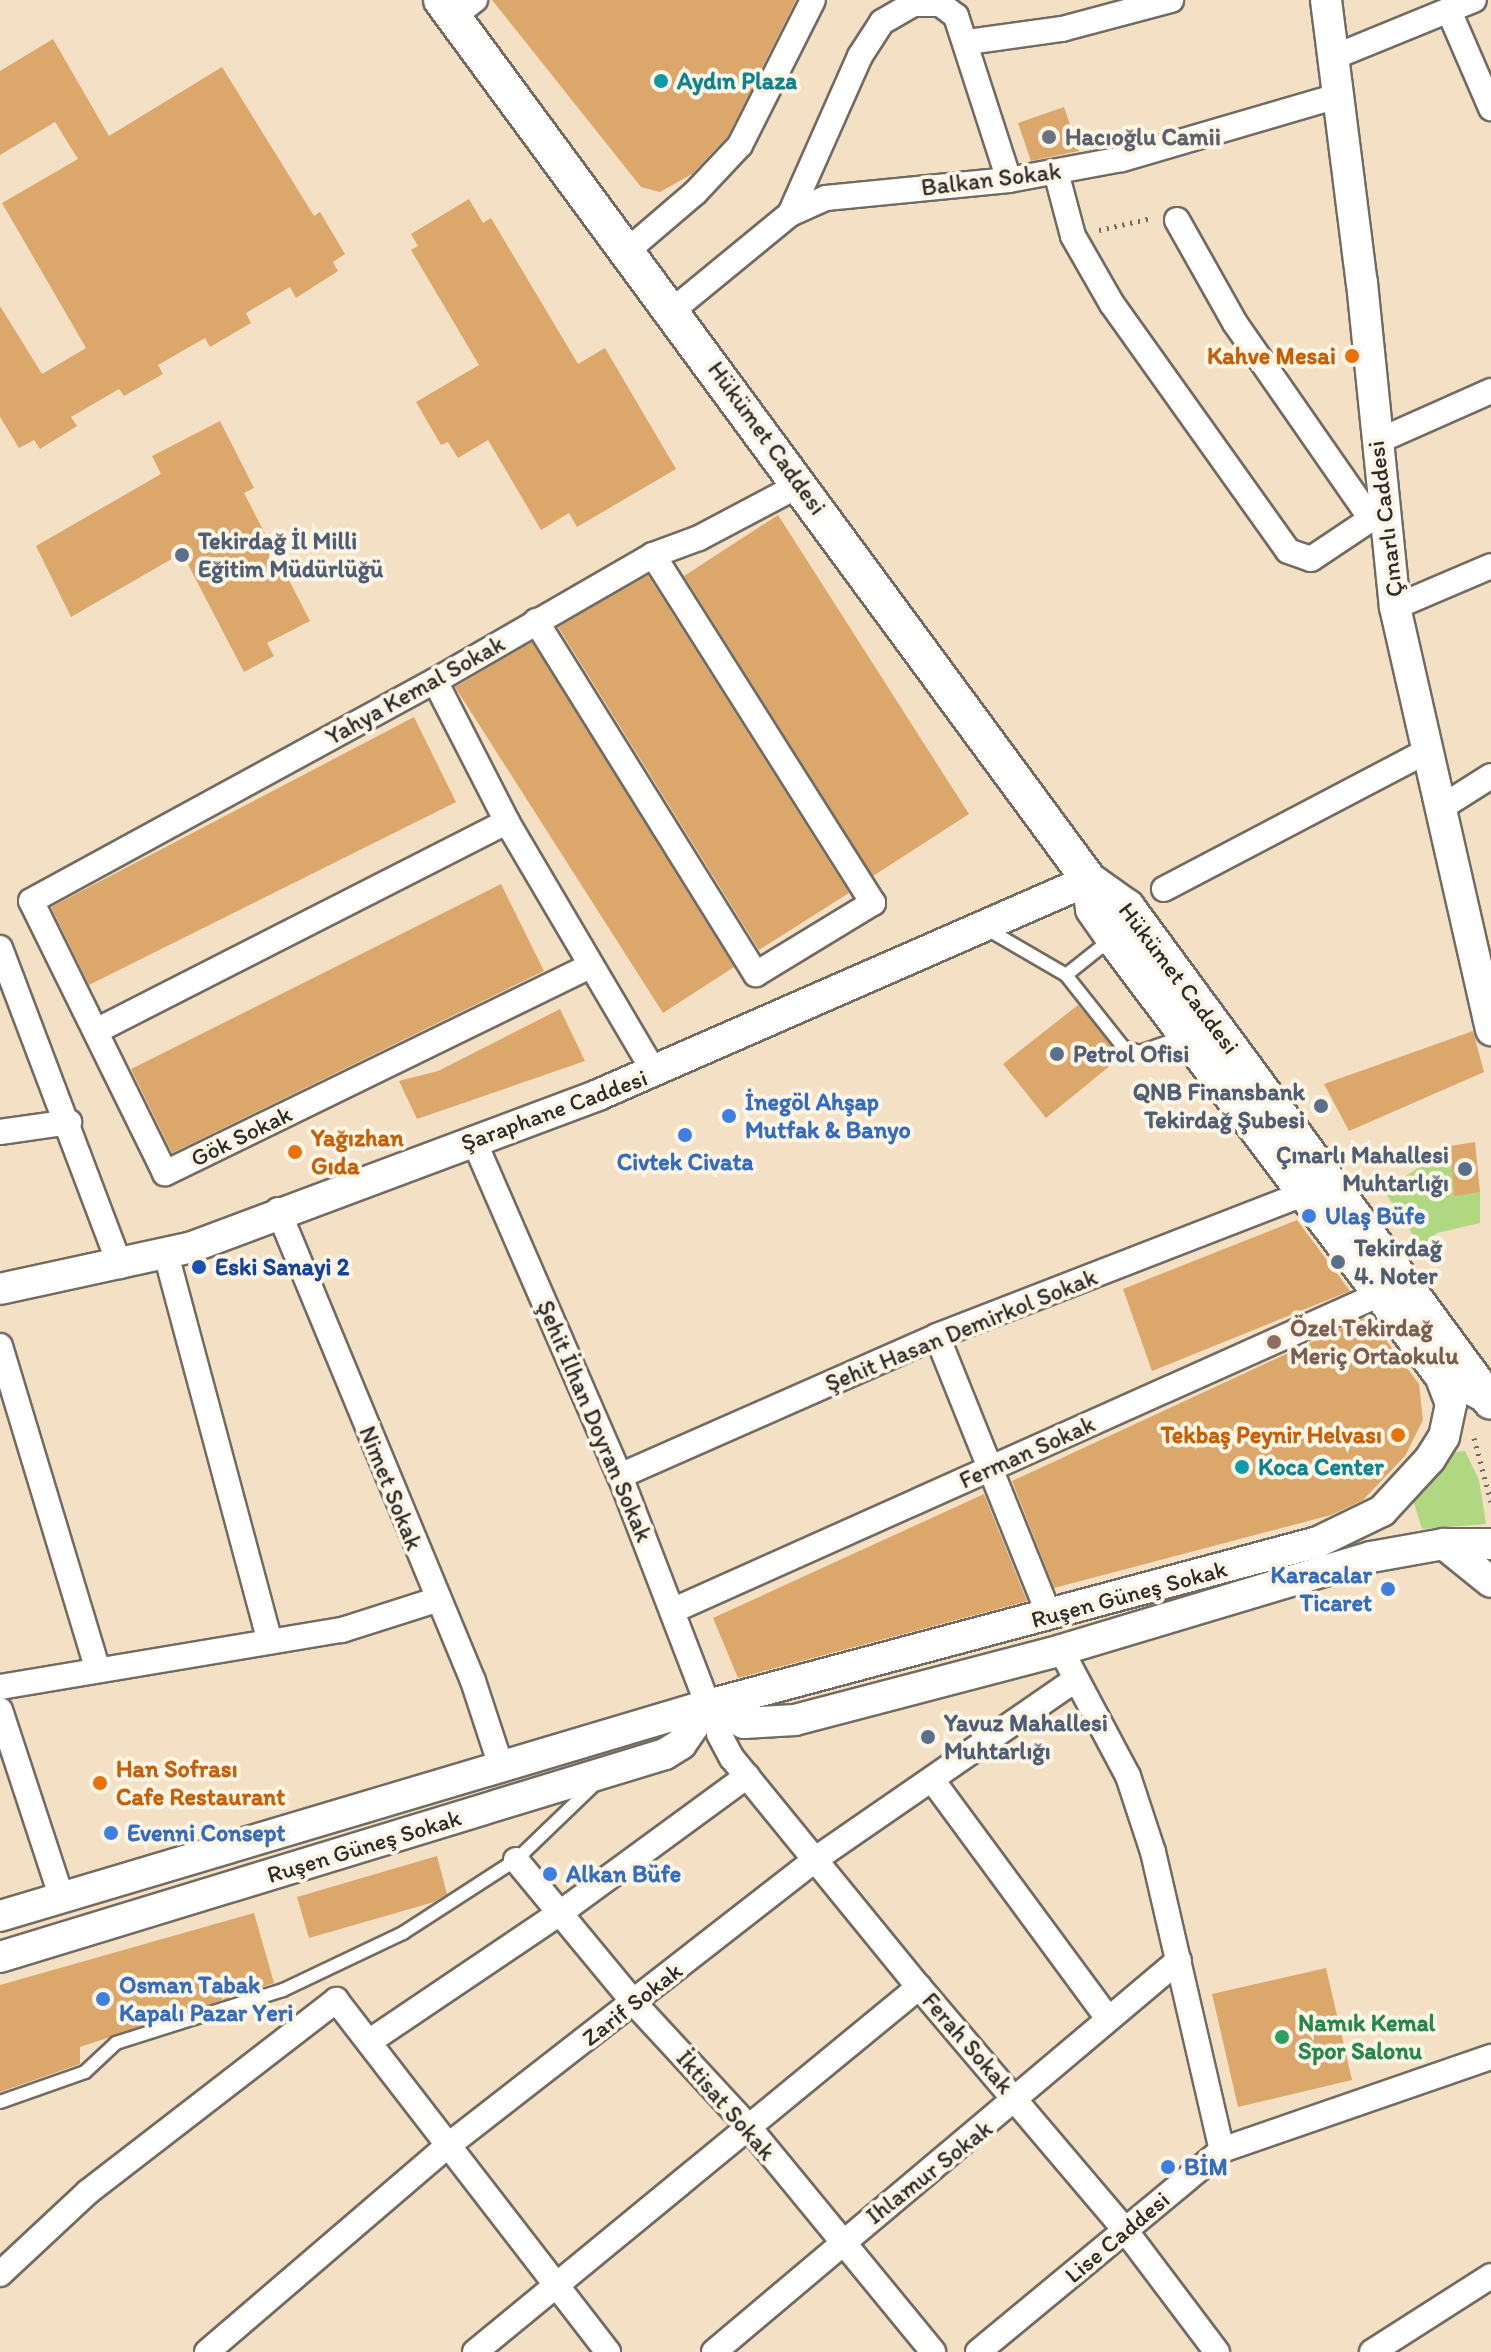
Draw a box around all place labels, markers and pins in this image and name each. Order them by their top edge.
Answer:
place label: Aydın Plaza [677,67,797,95]
marker: Aydın Plaza [652,72,670,90]
place label: Hacıoğlu Camii [1065,123,1222,151]
marker: Hacıoğlu Camii [1040,128,1058,146]
place label: Kahve Mesai [1208,342,1336,370]
marker: Kahve Mesai [1343,347,1361,365]
place label: Tekirdağ İl Milli Eğitim Müdürlüğü [198,527,383,583]
marker: Tekirdağ İl Milli Eğitim Müdürlüğü [173,546,191,564]
place label: Petrol Ofisi [1073,1040,1189,1068]
marker: Petrol Ofisi [1048,1045,1066,1063]
place label: QNB Finansbank Tekirdağ Şubesi [1133,1078,1305,1134]
place label: İnegöl Ahşap Mutfak & Banyo [745,1088,911,1144]
marker: QNB Finansbank Tekirdağ Şubesi [1312,1097,1330,1115]
marker: İnegöl Ahşap Mutfak & Banyo [720,1107,738,1125]
place label: Yağızhan Gıda [311,1124,403,1180]
marker: Civtek Civata [676,1126,694,1144]
place label: Çınarlı Mahallesi Muhtarlığı [1276,1141,1449,1197]
marker: Yağızhan Gıda [286,1143,304,1161]
place label: Civtek Civata [617,1148,753,1176]
marker: Çınarlı Mahallesi Muhtarlığı [1456,1160,1474,1178]
place label: Ulaş Büfe [1325,1202,1425,1230]
marker: Ulaş Büfe [1300,1207,1318,1225]
place label: Tekirdağ 4. Noter [1354,1234,1442,1290]
place label: Eski Sanayi 2 [215,1253,349,1281]
marker: Tekirdağ 4. Noter [1329,1253,1347,1271]
marker: Eski Sanayi 2 [190,1258,208,1276]
place label: Özel Tekirdağ Meriç Ortaokulu [1290,1314,1459,1370]
marker: Özel Tekirdağ Meriç Ortaokulu [1265,1333,1283,1351]
place label: Tekbaş Peynir Helvası [1162,1421,1382,1449]
marker: Tekbaş Peynir Helvası [1389,1426,1407,1444]
place label: Koca Center [1258,1453,1384,1481]
marker: Koca Center [1233,1458,1251,1476]
place label: Karacalar Ticaret [1271,1561,1372,1617]
marker: Karacalar Ticaret [1379,1580,1397,1598]
place label: Yavuz Mahallesi Muhtarlığı [944,1709,1107,1765]
marker: Yavuz Mahallesi Muhtarlığı [919,1728,937,1746]
place label: Han Sofrası Cafe Restaurant [116,1755,285,1811]
marker: Han Sofrası Cafe Restaurant [91,1774,109,1792]
place label: Evenni Consept [127,1819,286,1847]
marker: Evenni Consept [102,1824,120,1842]
place label: Alkan Büfe [566,1860,681,1888]
marker: Alkan Büfe [541,1865,559,1883]
place label: Osman Tabak Kapalı Pazar Yeri [119,1971,293,2027]
marker: Osman Tabak Kapalı Pazar Yeri [94,1990,112,2008]
place label: Namık Kemal Spor Salonu [1298,2009,1436,2065]
marker: Namık Kemal Spor Salonu [1273,2028,1291,2046]
place label: BİM [1184,2153,1228,2181]
marker: BİM [1159,2158,1177,2176]

